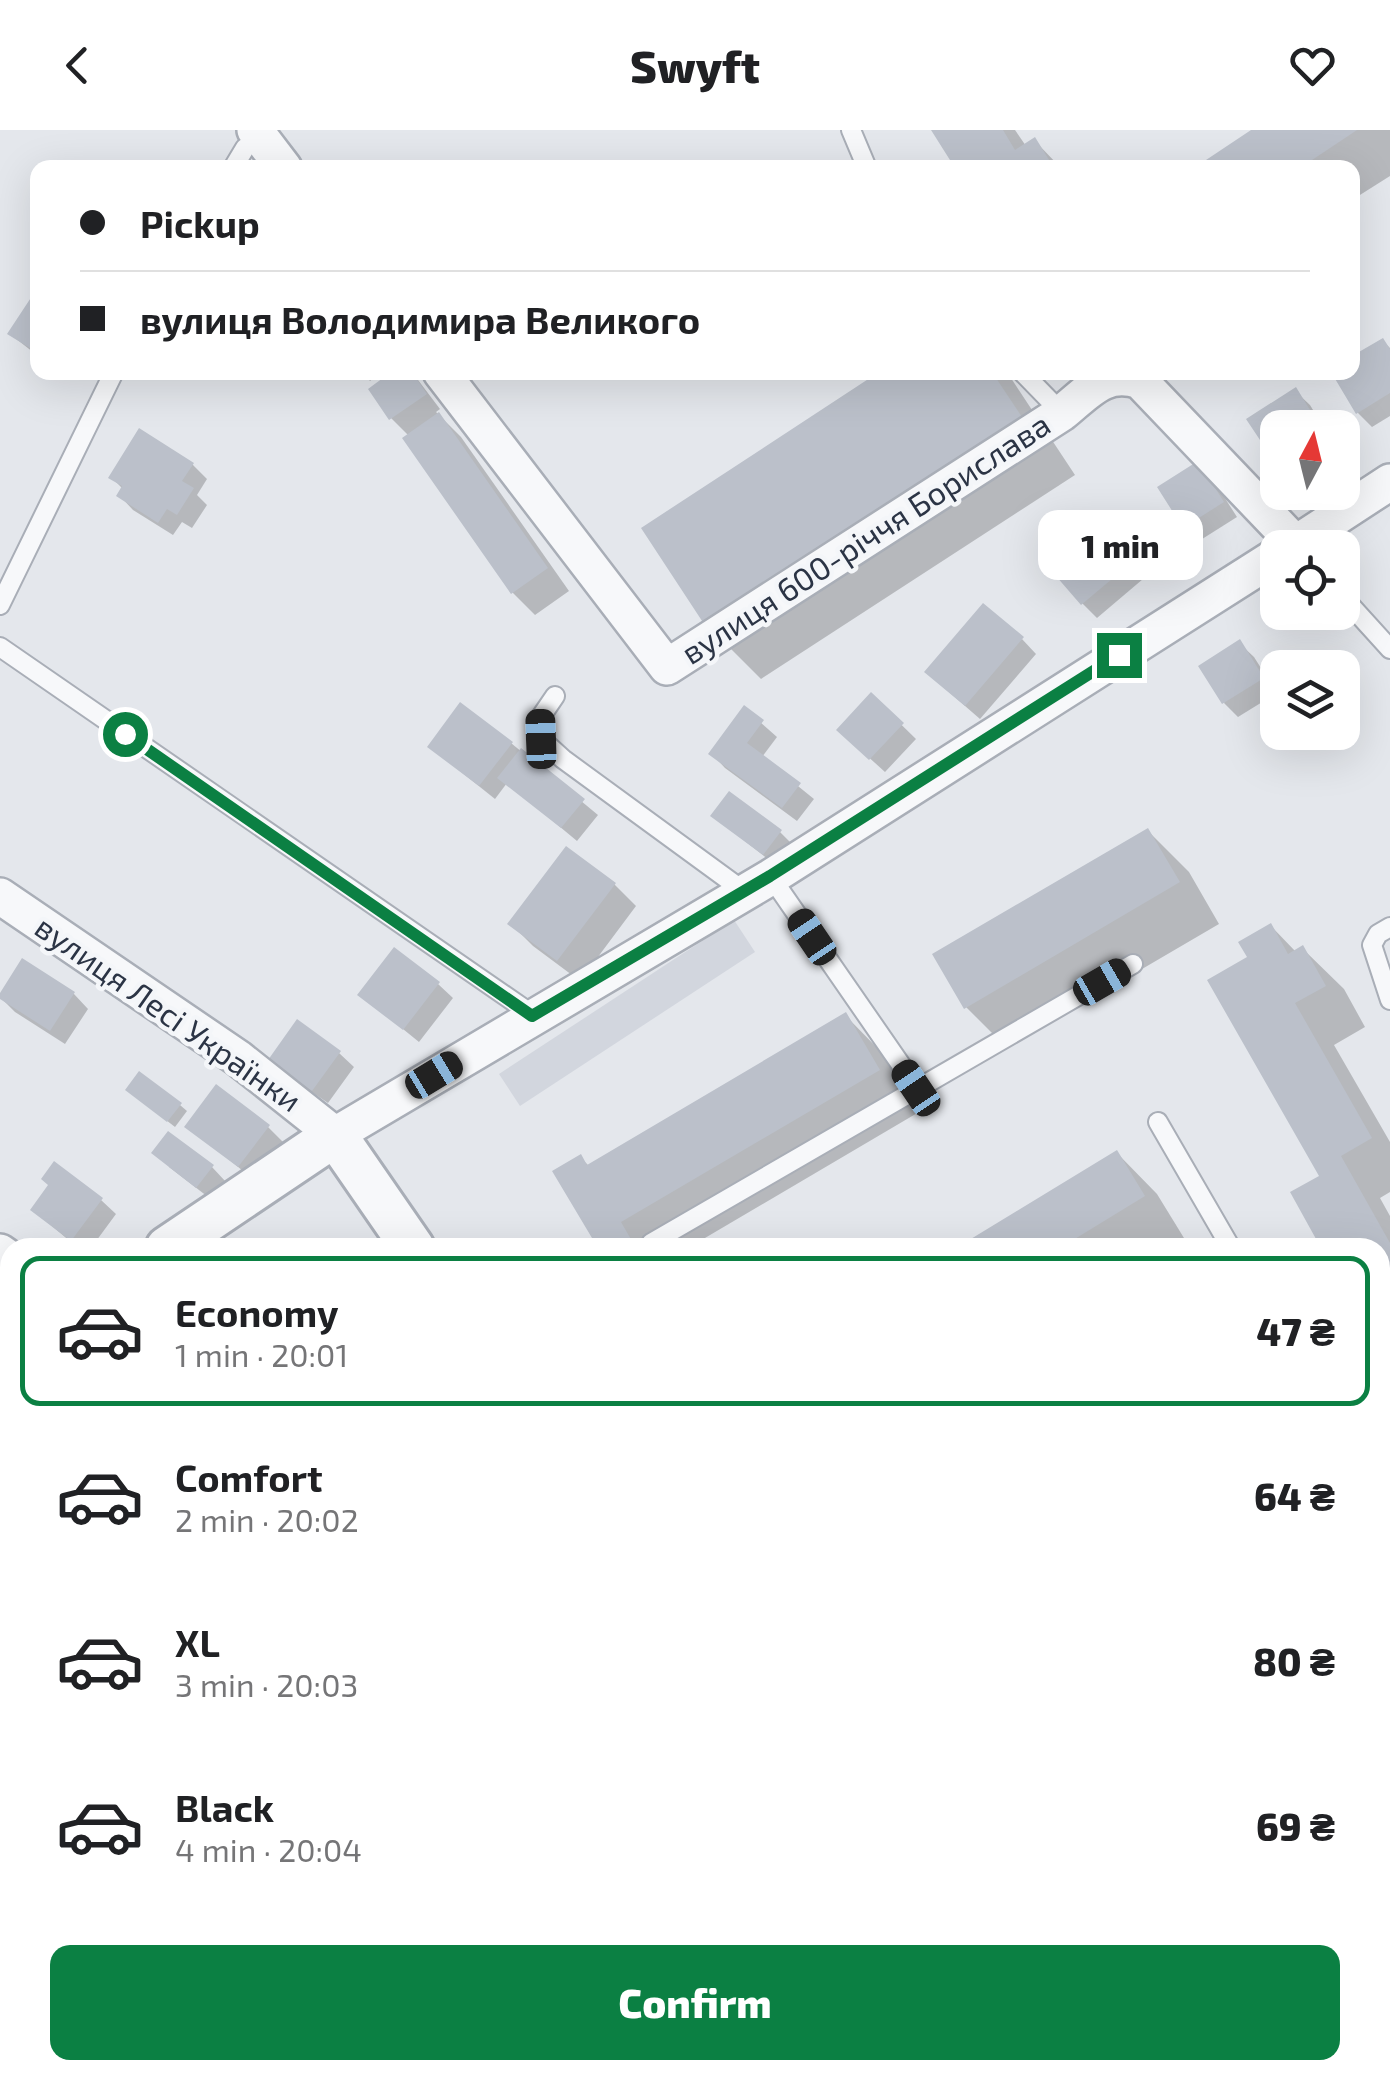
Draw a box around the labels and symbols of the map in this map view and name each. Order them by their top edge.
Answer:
street label: вулиця 600-річчя Борислава [673,404,1057,672]
north arrow [1260,410,1360,510]
callout: 1 min [1036,510,1202,580]
route end [1097,633,1142,678]
car [525,708,557,770]
route start [103,712,148,757]
car [783,904,841,970]
street label: вулиця Лесі Українки [28,906,309,1119]
car [1069,954,1135,1010]
car [401,1047,467,1103]
car [887,1055,945,1121]

